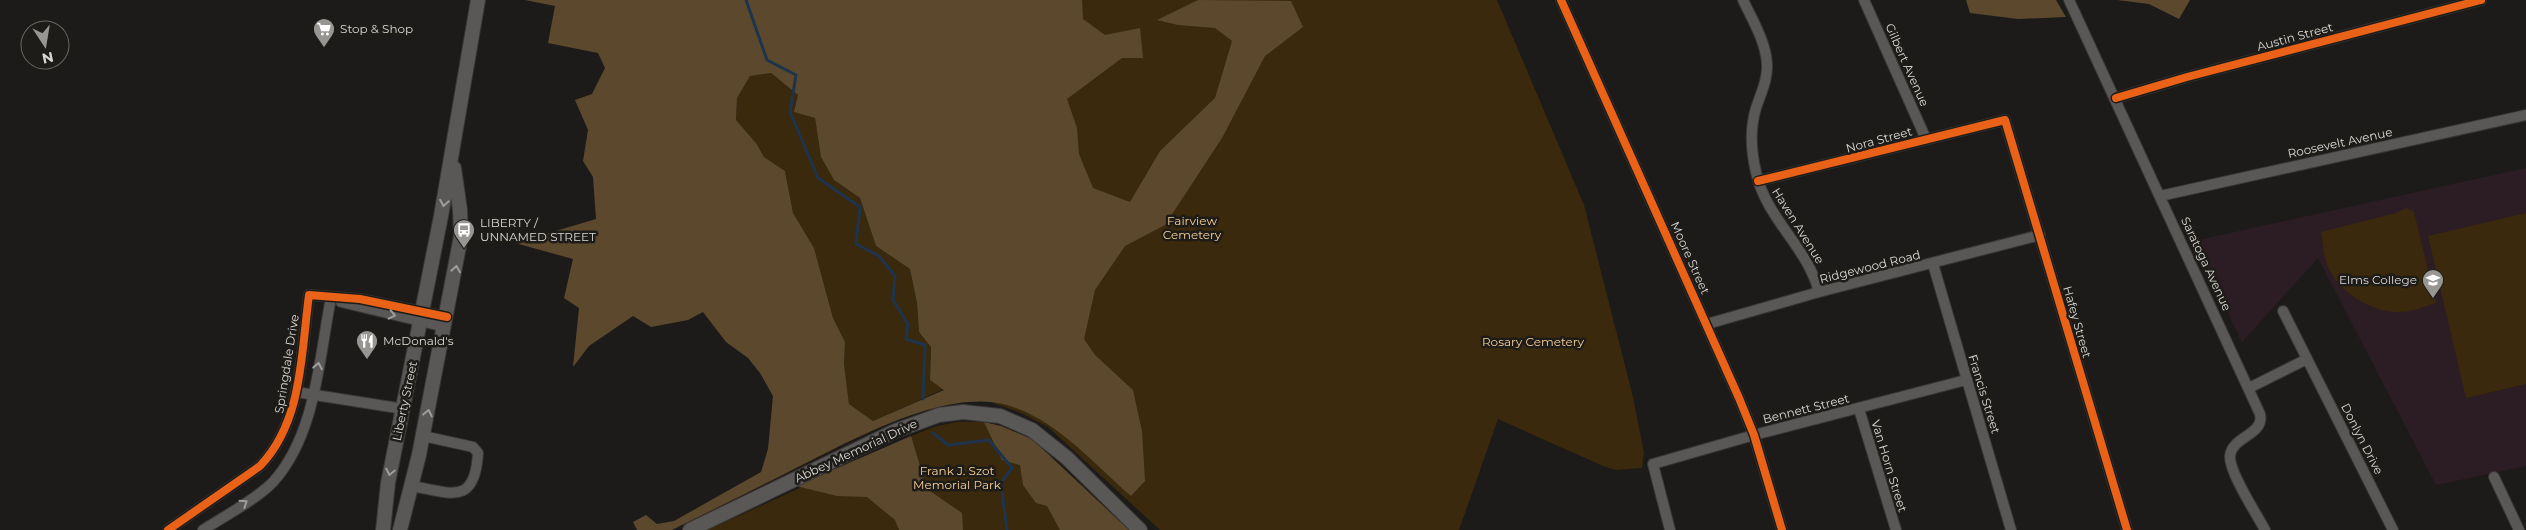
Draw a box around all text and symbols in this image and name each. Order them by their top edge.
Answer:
supermarket icon: Stop & Shop [312,17,336,48]
street label: Austin Street [2255,19,2335,54]
north arrow [20,20,70,70]
place label: Stop & Shop [340,21,413,36]
street label: Gilbert Avenue [1882,21,1932,109]
text: N [40,48,55,68]
street label: Nora Street [1844,123,1914,156]
street label: Roosevelt Avenue [2286,124,2394,161]
street label: Haven Avenue [1769,185,1828,267]
one-way arrow [439,198,449,207]
park label: Fairview Cemetery [1163,213,1222,242]
place label: LIBERTY / UNNAMED STREET [480,215,596,244]
street label: Saratoga Avenue [2178,215,2235,313]
bus stop icon: LIBERTY / UNNAMED STREET [452,218,476,249]
street label: Moore Street [1668,219,1713,297]
street label: Ridgewood Road [1818,247,1922,286]
one-way arrow [450,265,460,274]
school or university icon: Elms College [2421,268,2445,299]
place label: Elms College [2339,272,2417,287]
street label: Hafey Street [2060,284,2095,360]
one-way arrow [388,309,397,320]
street label: Springdale Drive [271,313,302,415]
restaurant icon: McDonald's [355,329,379,360]
place label: McDonald's [383,333,454,348]
park label: Rosary Cemetery [1482,334,1585,349]
street label: Francis Street [1965,352,2004,435]
street label: Liberty Street [389,360,420,442]
one-way arrow [312,362,322,370]
street label: Bennett Street [1761,390,1851,427]
street label: Donlyn Drive [2338,401,2387,477]
one-way arrow [422,408,433,417]
street label: Abbey Memorial Drive [792,416,919,486]
street label: Van Horn Street [1868,418,1911,514]
park label: Frank J. Szot Memorial Park [913,463,1002,492]
one-way arrow [385,468,396,477]
one-way arrow [238,500,247,509]

